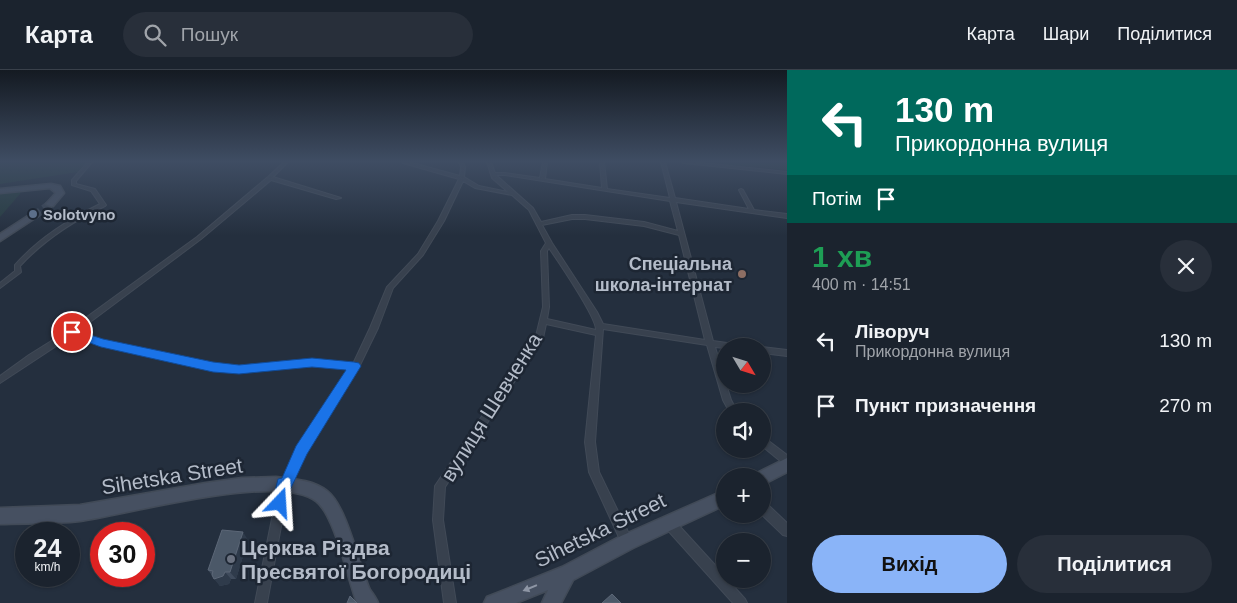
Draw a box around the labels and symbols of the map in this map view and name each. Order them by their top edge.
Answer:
place label: Solotvyno [43,206,116,223]
marker: Solotvyno [27,208,39,220]
place label: Спеціальна школа-інтернат [595,254,733,295]
marker: Спеціальна школа-інтернат [736,268,748,280]
pin [51,311,93,353]
street label: вулиця Шевченка [436,328,546,485]
north arrow [716,338,771,392]
street label: Sihetska Street [100,453,244,498]
position arrow [253,476,305,528]
street label: Sihetska Street [531,488,669,572]
speed limit sign: 30 [90,522,155,587]
place label: Церква Різдва Пресвятої Богородиці [241,536,471,583]
marker: Церква Різдва Пресвятої Богородиці [225,553,237,565]
one-way arrow [523,585,537,593]

